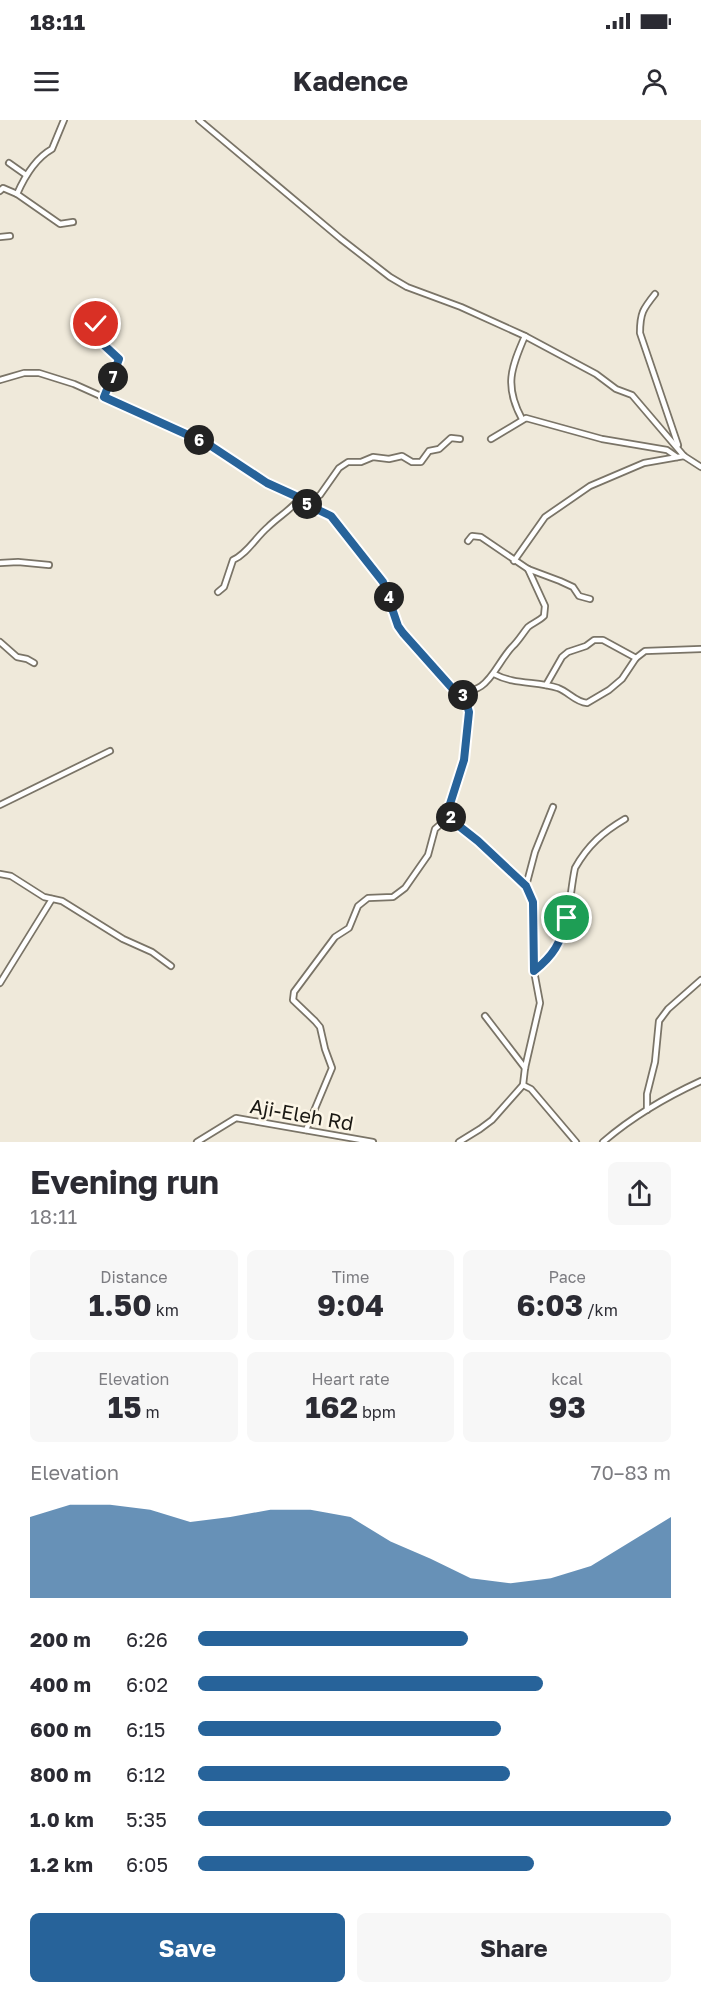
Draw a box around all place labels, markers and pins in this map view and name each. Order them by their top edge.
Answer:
pin [70,298,121,349]
pin: 7 [98,362,128,392]
pin: 6 [184,425,214,455]
pin: 5 [292,489,322,519]
pin: 4 [374,582,404,612]
pin: 3 [448,680,478,710]
pin: 2 [436,802,466,832]
pin [541,892,592,943]

